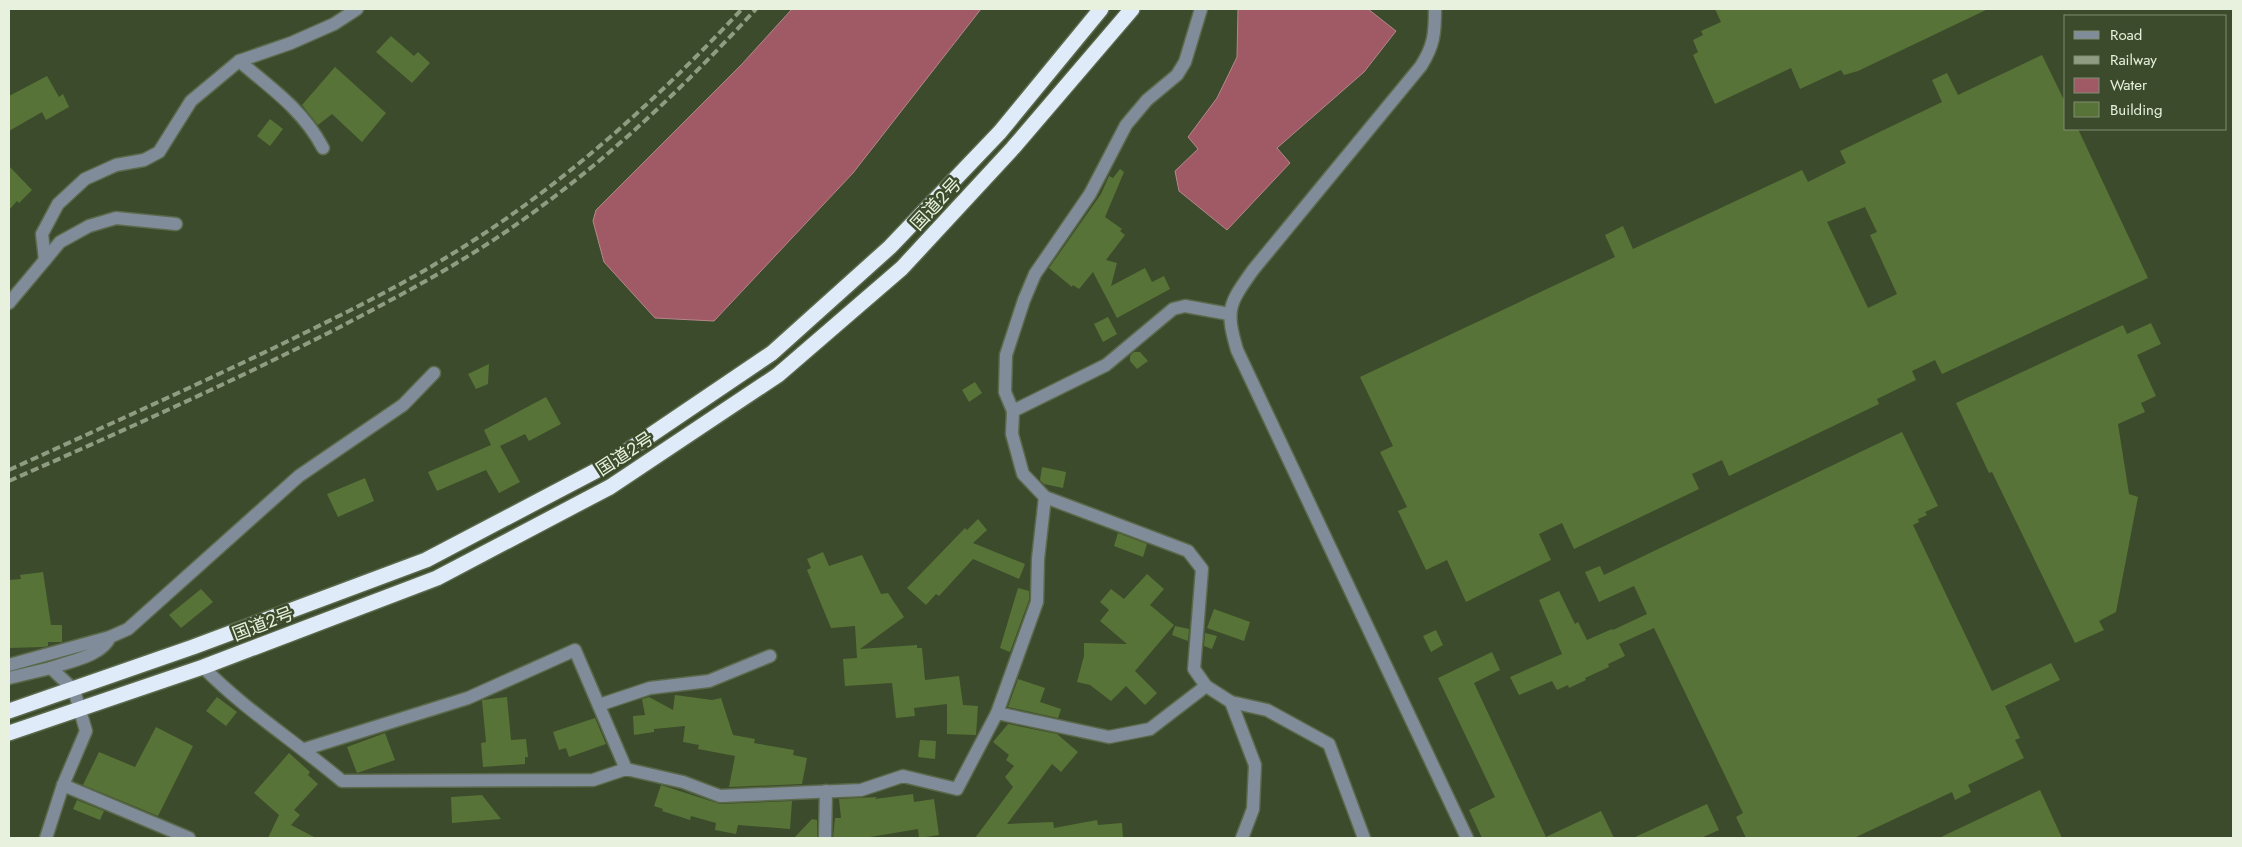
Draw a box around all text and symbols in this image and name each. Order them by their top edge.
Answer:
legend [2064,15,2227,130]
text: Road [2110,24,2142,46]
text: Railway [2110,49,2157,71]
text: Water [2110,74,2148,96]
text: Building [2110,99,2162,121]
street label: 国道2号 [905,172,967,236]
street label: 国道2号 [591,426,659,482]
street label: 国道2号 [228,600,298,648]

